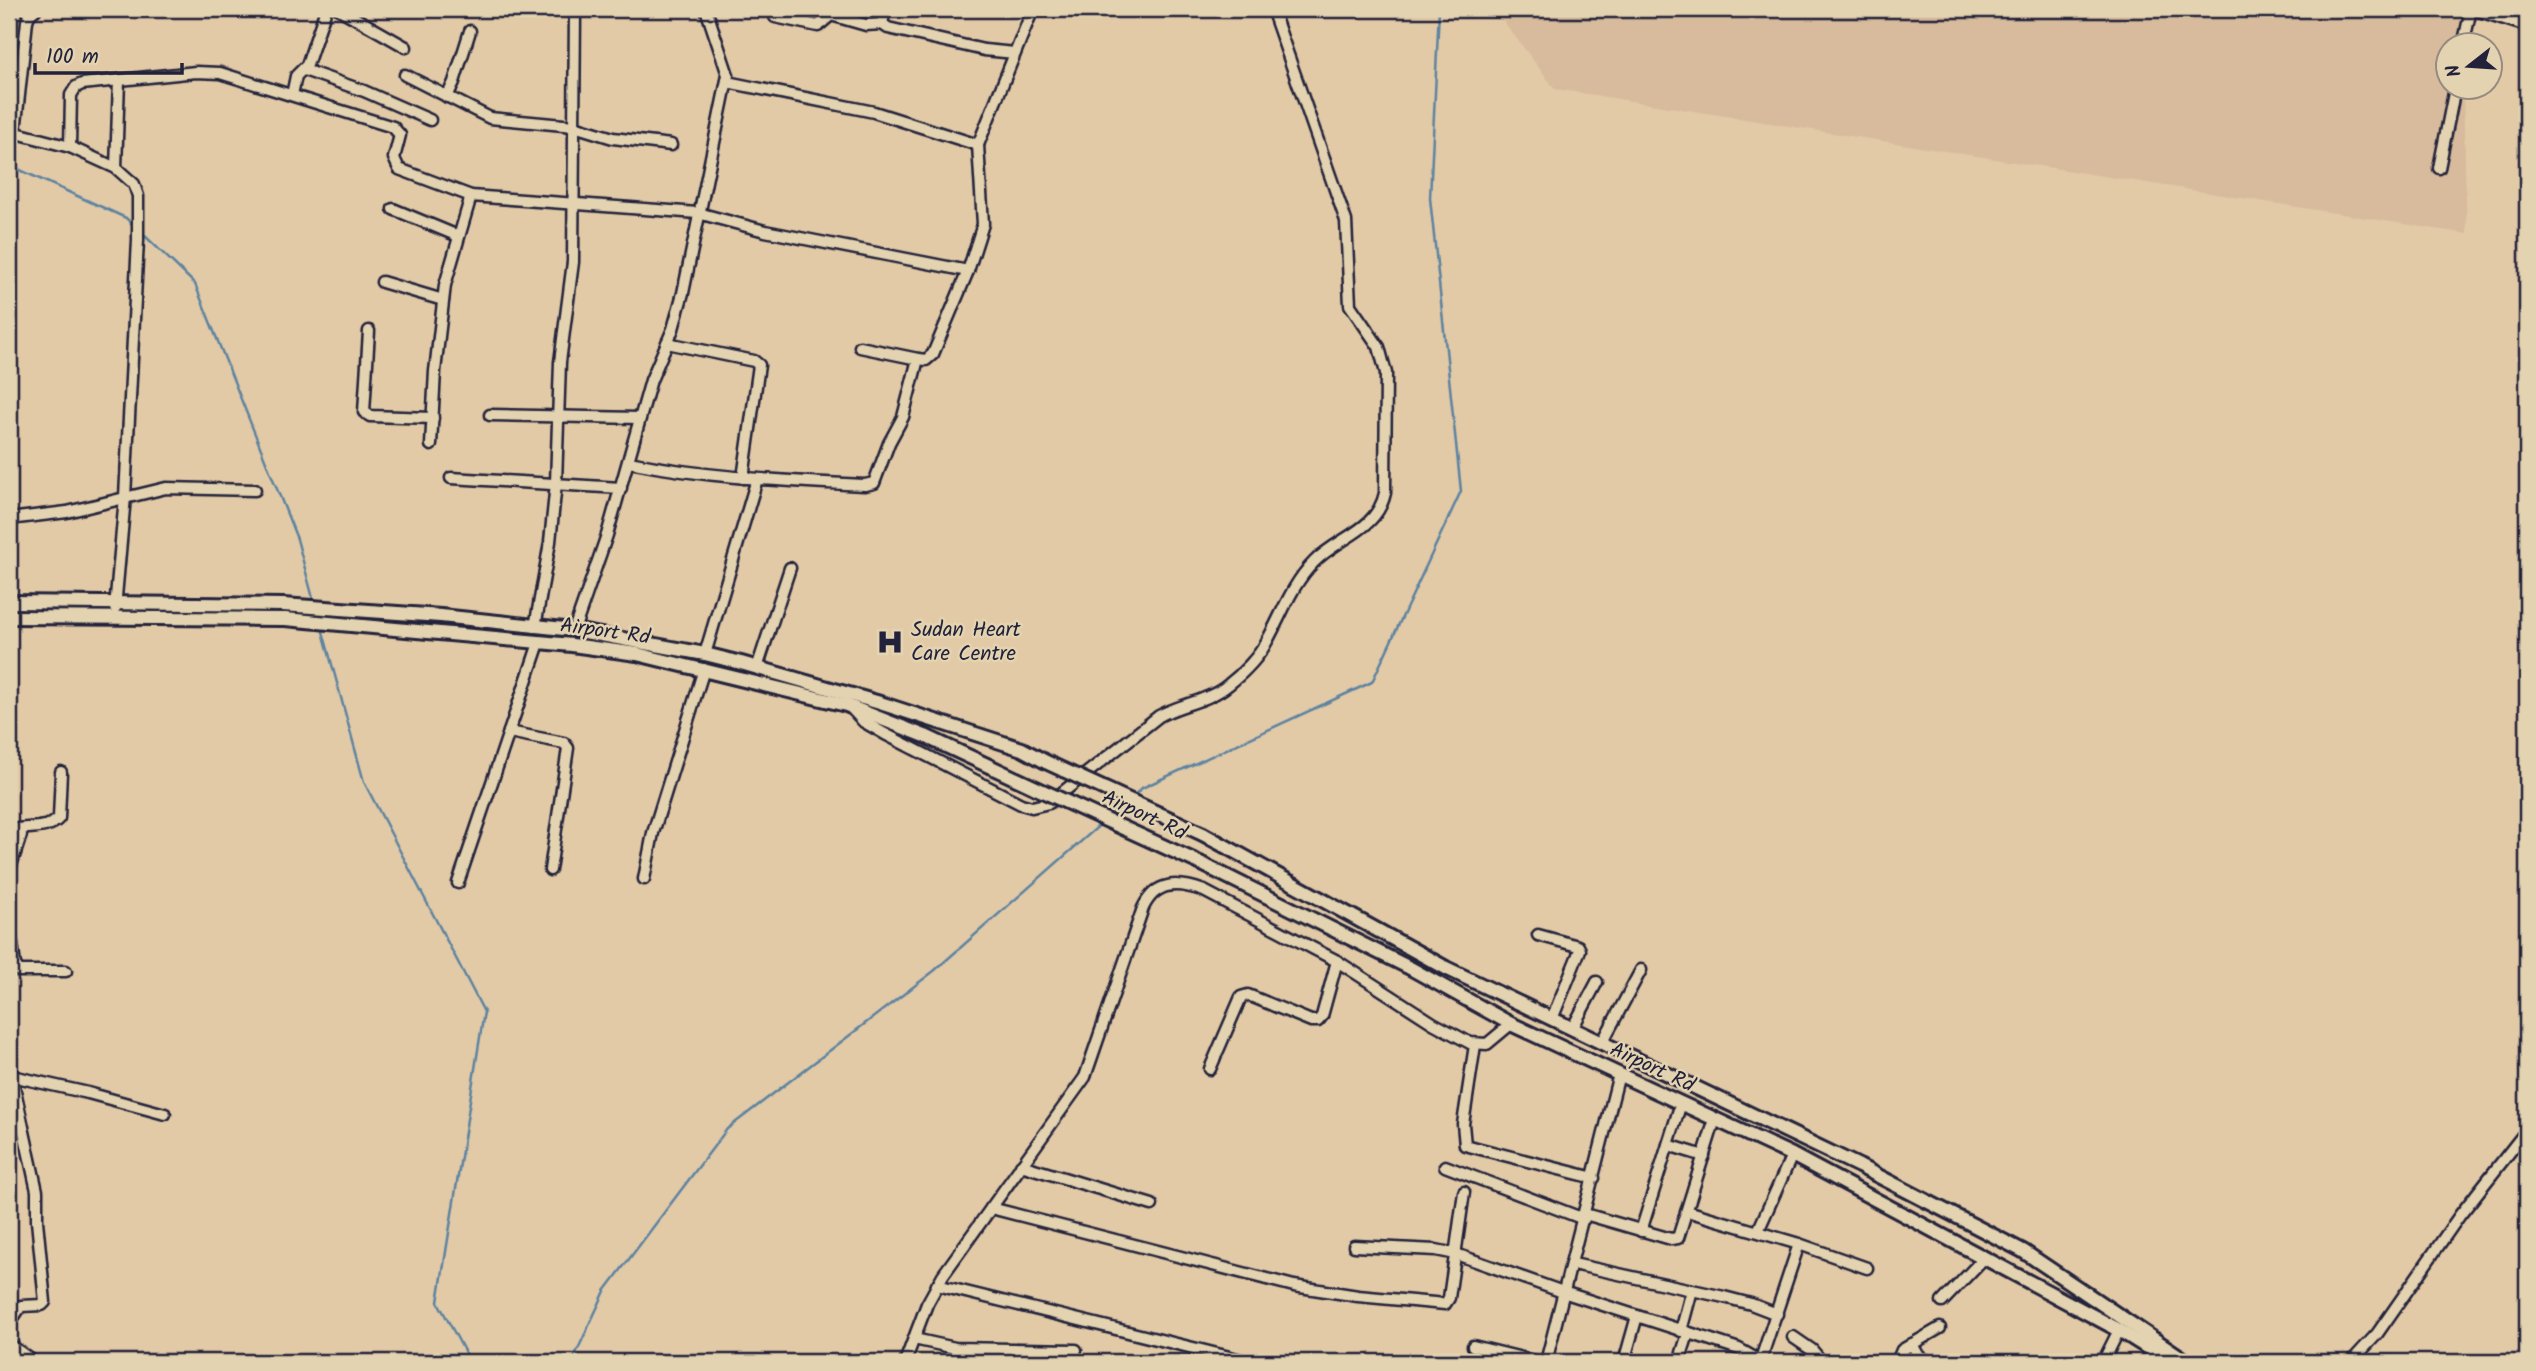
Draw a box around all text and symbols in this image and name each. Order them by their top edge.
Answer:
scale bar [35,32,182,76]
north arrow [2434,32,2504,102]
text: 100 m [46,41,99,74]
text: N [2439,60,2471,81]
street label: Airport Rd [558,609,653,655]
place label: Sudan Heart Care Centre [911,614,1022,671]
hospital icon: Sudan Heart Care Centre [875,627,905,657]
street label: Airport Rd [1096,782,1192,850]
street label: Airport Rd [1604,1034,1700,1102]

